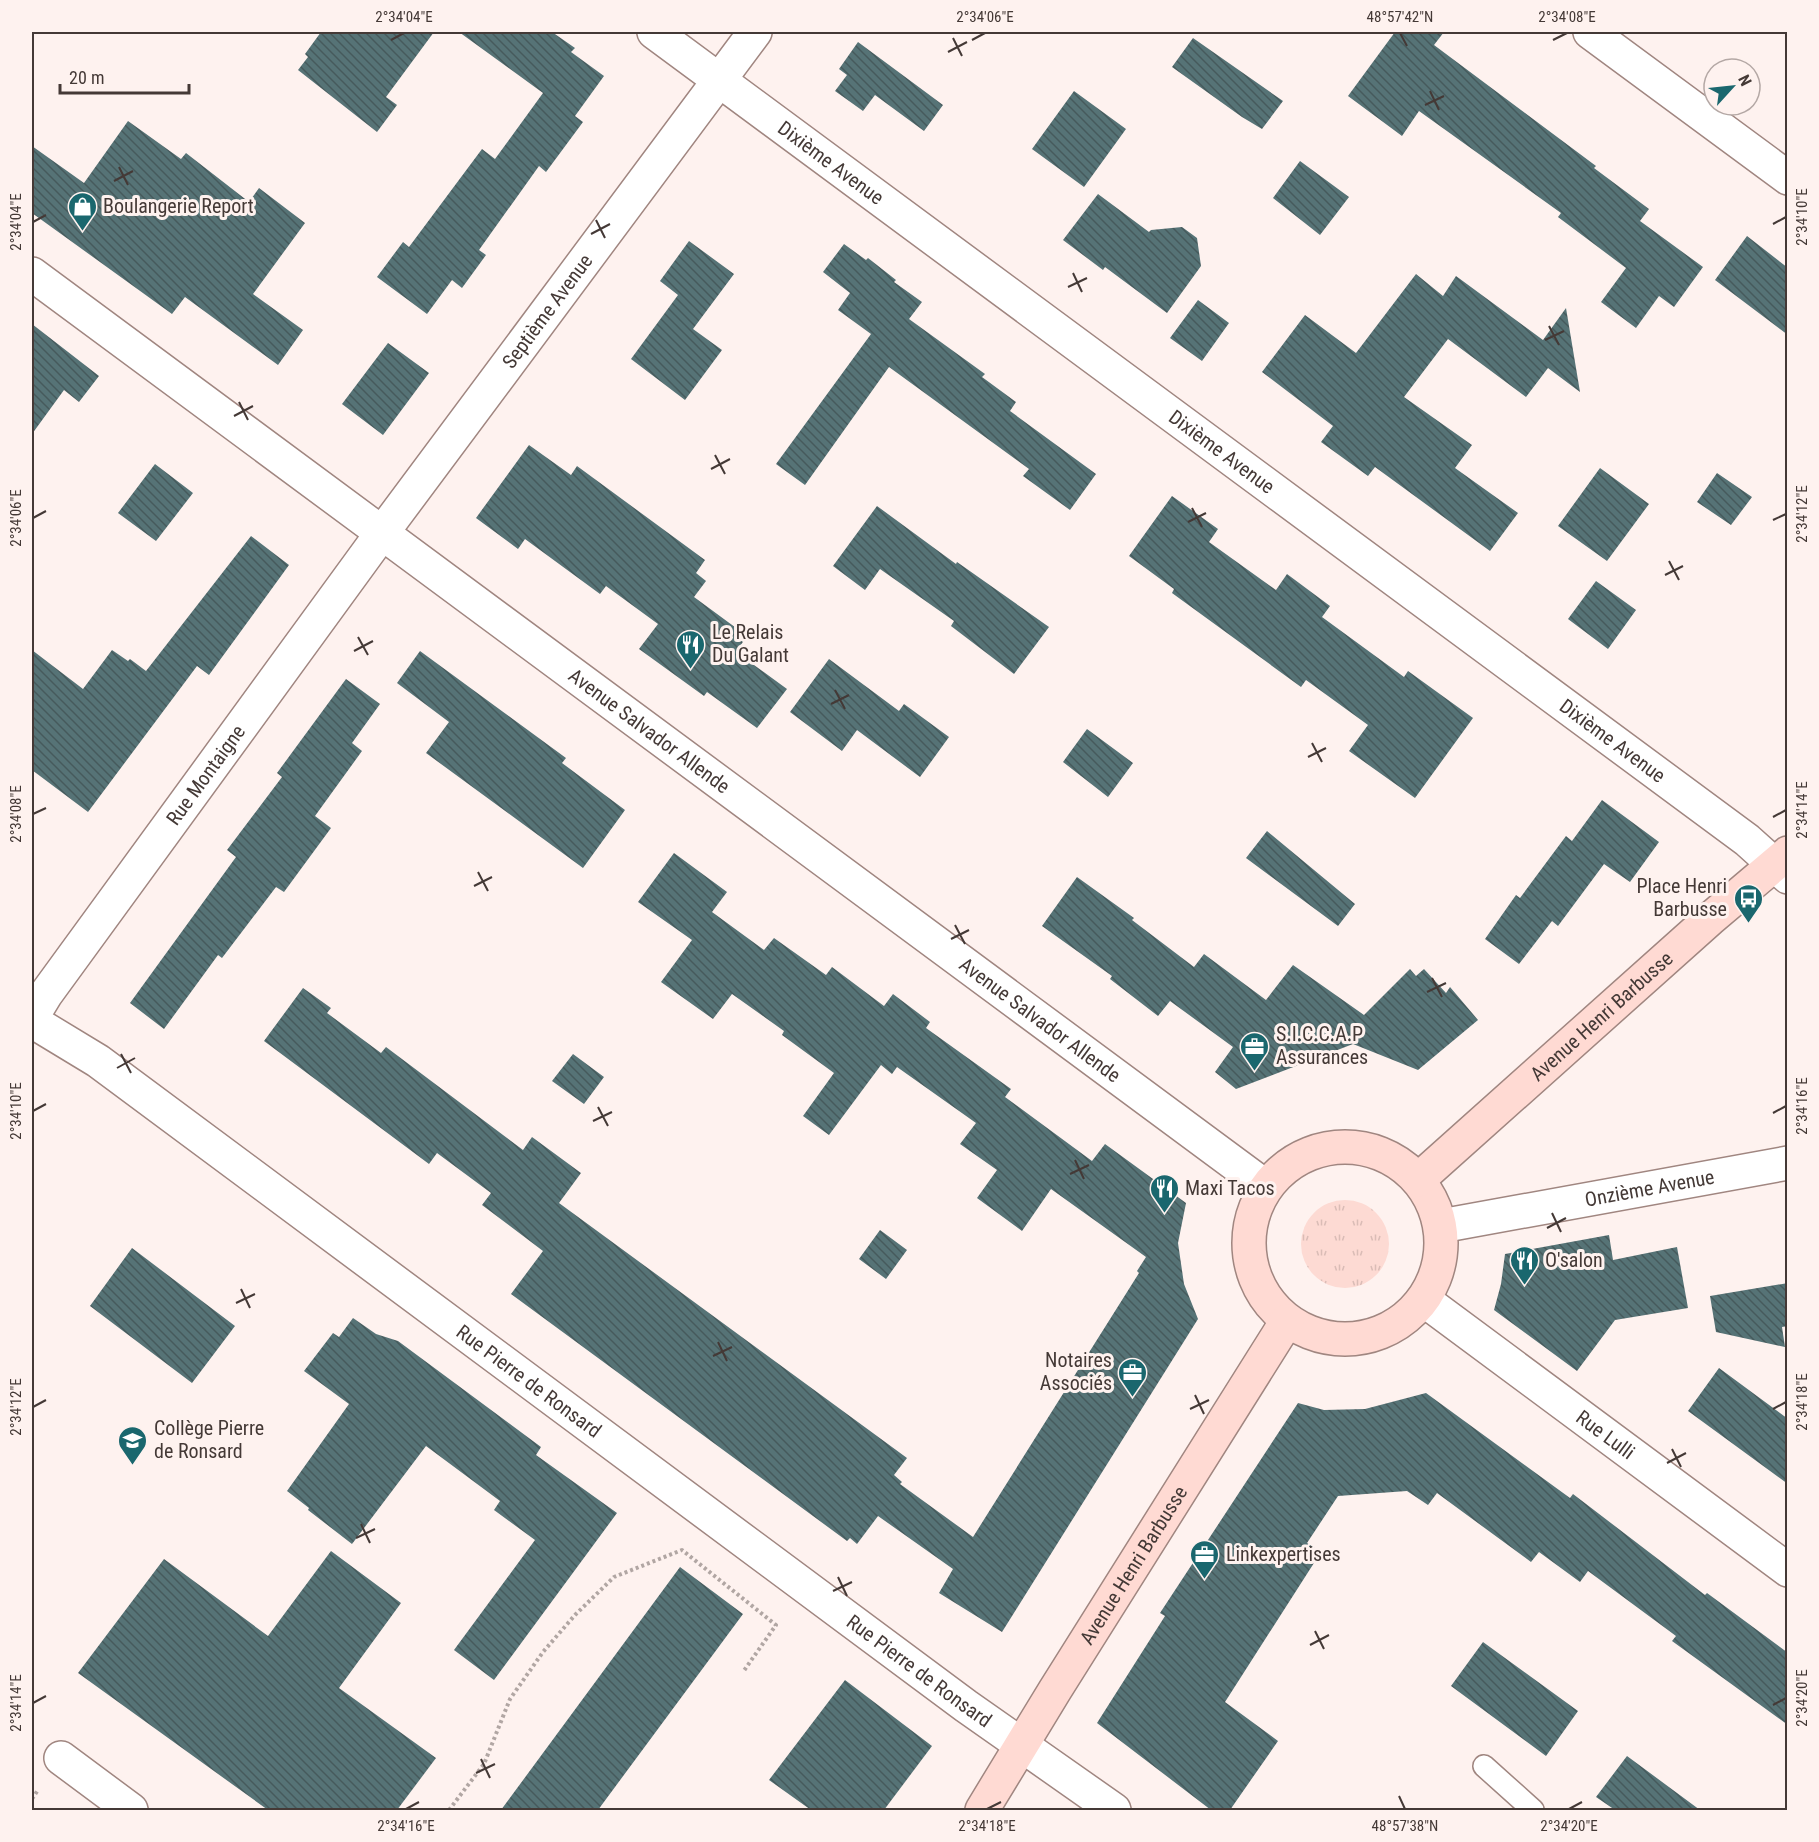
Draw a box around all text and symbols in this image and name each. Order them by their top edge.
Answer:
text: 2°34'04"E [375,8,433,26]
text: 2°34'06"E [956,8,1014,26]
text: 48°57'42"N [1367,8,1433,26]
text: 2°34'08"E [1538,8,1596,26]
scale bar [60,57,189,95]
north arrow [1702,57,1762,117]
text: 20 m [69,67,104,88]
text: N [1734,72,1756,89]
street label: Dixième Avenue [773,116,888,210]
text: 2°34'10"E [1793,188,1811,246]
shop icon: Boulangerie Report [66,190,98,232]
text: 2°34'04"E [7,193,25,251]
place label: Boulangerie Report [103,194,254,218]
street label: Septième Avenue [497,249,597,373]
street label: Dixième Avenue [1164,405,1279,499]
text: 2°34'12"E [1793,485,1811,543]
text: 2°34'06"E [7,489,25,547]
place label: Le Relais Du Galant [712,620,789,667]
restaurant icon: Le Relais Du Galant [675,628,707,670]
street label: Avenue Salvador Allende [564,663,735,798]
street label: Dixième Avenue [1555,694,1670,788]
street label: Rue Montaigne [161,720,250,830]
text: 2°34'14"E [1793,781,1811,839]
text: 2°34'08"E [7,785,25,843]
place label: Place Henri Barbusse [1636,874,1727,921]
bus stop icon: Place Henri Barbusse [1732,882,1764,924]
street label: Avenue Henri Barbusse [1525,946,1678,1086]
street label: Avenue Salvador Allende [955,952,1125,1087]
place label: S.I.C.C.A.P Assurances [1276,1022,1368,1069]
office icon: S.I.C.C.A.P Assurances [1239,1030,1271,1072]
text: 2°34'16"E [1793,1077,1811,1135]
text: 2°34'10"E [7,1082,25,1140]
street label: Onzième Avenue [1583,1165,1716,1212]
restaurant icon: Maxi Tacos [1148,1172,1180,1214]
place label: Maxi Tacos [1185,1176,1275,1200]
restaurant icon: O'salon [1508,1244,1540,1286]
place label: O'salon [1545,1248,1603,1272]
street label: Rue Pierre de Ronsard [452,1320,606,1443]
place label: Notaires Associés [1040,1348,1112,1395]
office icon: Notaires Associés [1117,1356,1149,1398]
text: 2°34'18"E [1793,1373,1811,1431]
text: 2°34'12"E [7,1378,25,1436]
street label: Rue Lulli [1572,1405,1639,1464]
place label: Collège Pierre de Ronsard [154,1416,264,1463]
school or university icon: Collège Pierre de Ronsard [117,1424,149,1466]
street label: Avenue Henri Barbusse [1075,1481,1192,1649]
office icon: Linkexpertises [1189,1538,1221,1580]
place label: Linkexpertises [1226,1542,1341,1566]
street label: Rue Pierre de Ronsard [842,1609,996,1732]
text: 2°34'20"E [1793,1669,1811,1727]
text: 2°34'14"E [7,1674,25,1732]
text: 2°34'16"E [377,1817,435,1835]
text: 2°34'18"E [958,1817,1016,1835]
text: 48°57'38"N [1372,1817,1438,1835]
text: 2°34'20"E [1540,1817,1598,1835]

